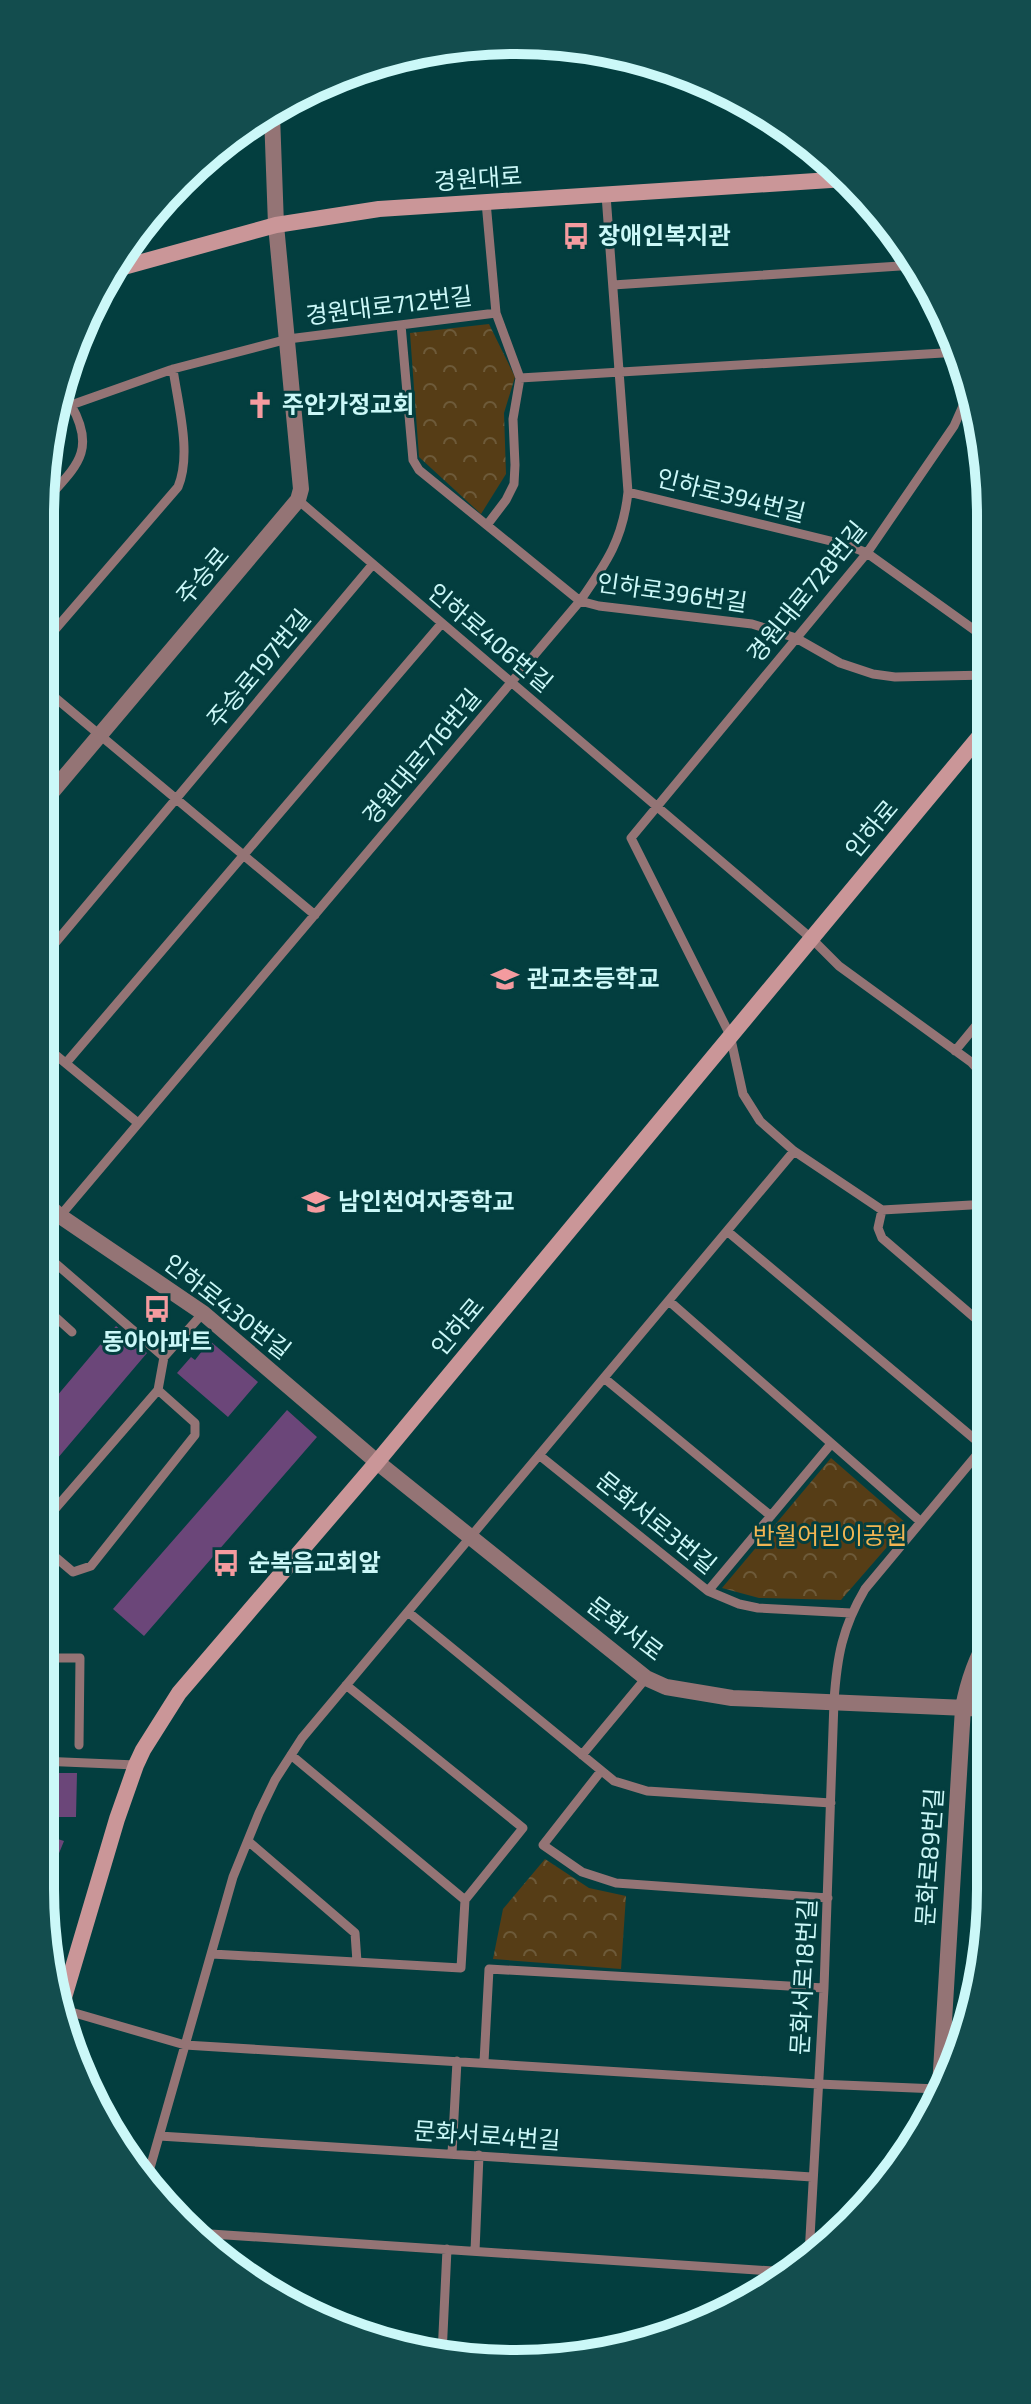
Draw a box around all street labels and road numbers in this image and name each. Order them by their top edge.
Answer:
street label: 경원대로 [433,160,523,195]
street label: 경원대로712번길 [304,280,474,329]
street label: 인하로394번길 [654,462,809,527]
street label: 경원대로728번길 [740,515,871,667]
street label: 주승로 [169,540,234,610]
street label: 인하로396번길 [595,567,749,616]
street label: 인하로406번길 [423,576,559,697]
street label: 주승로197번길 [200,603,316,733]
street label: 경원대로716번길 [356,682,486,830]
street label: 인하로 [838,793,903,863]
street label: 인하로430번길 [159,1247,297,1364]
street label: 인하로 [424,1291,489,1361]
street label: 문화서로3번길 [591,1465,723,1579]
street label: 문화서로 [582,1590,670,1666]
street label: 문화로89번길 [909,1787,948,1927]
street label: 문화서로18번길 [784,1898,821,2056]
street label: 문화서로4번길 [413,2115,562,2154]

